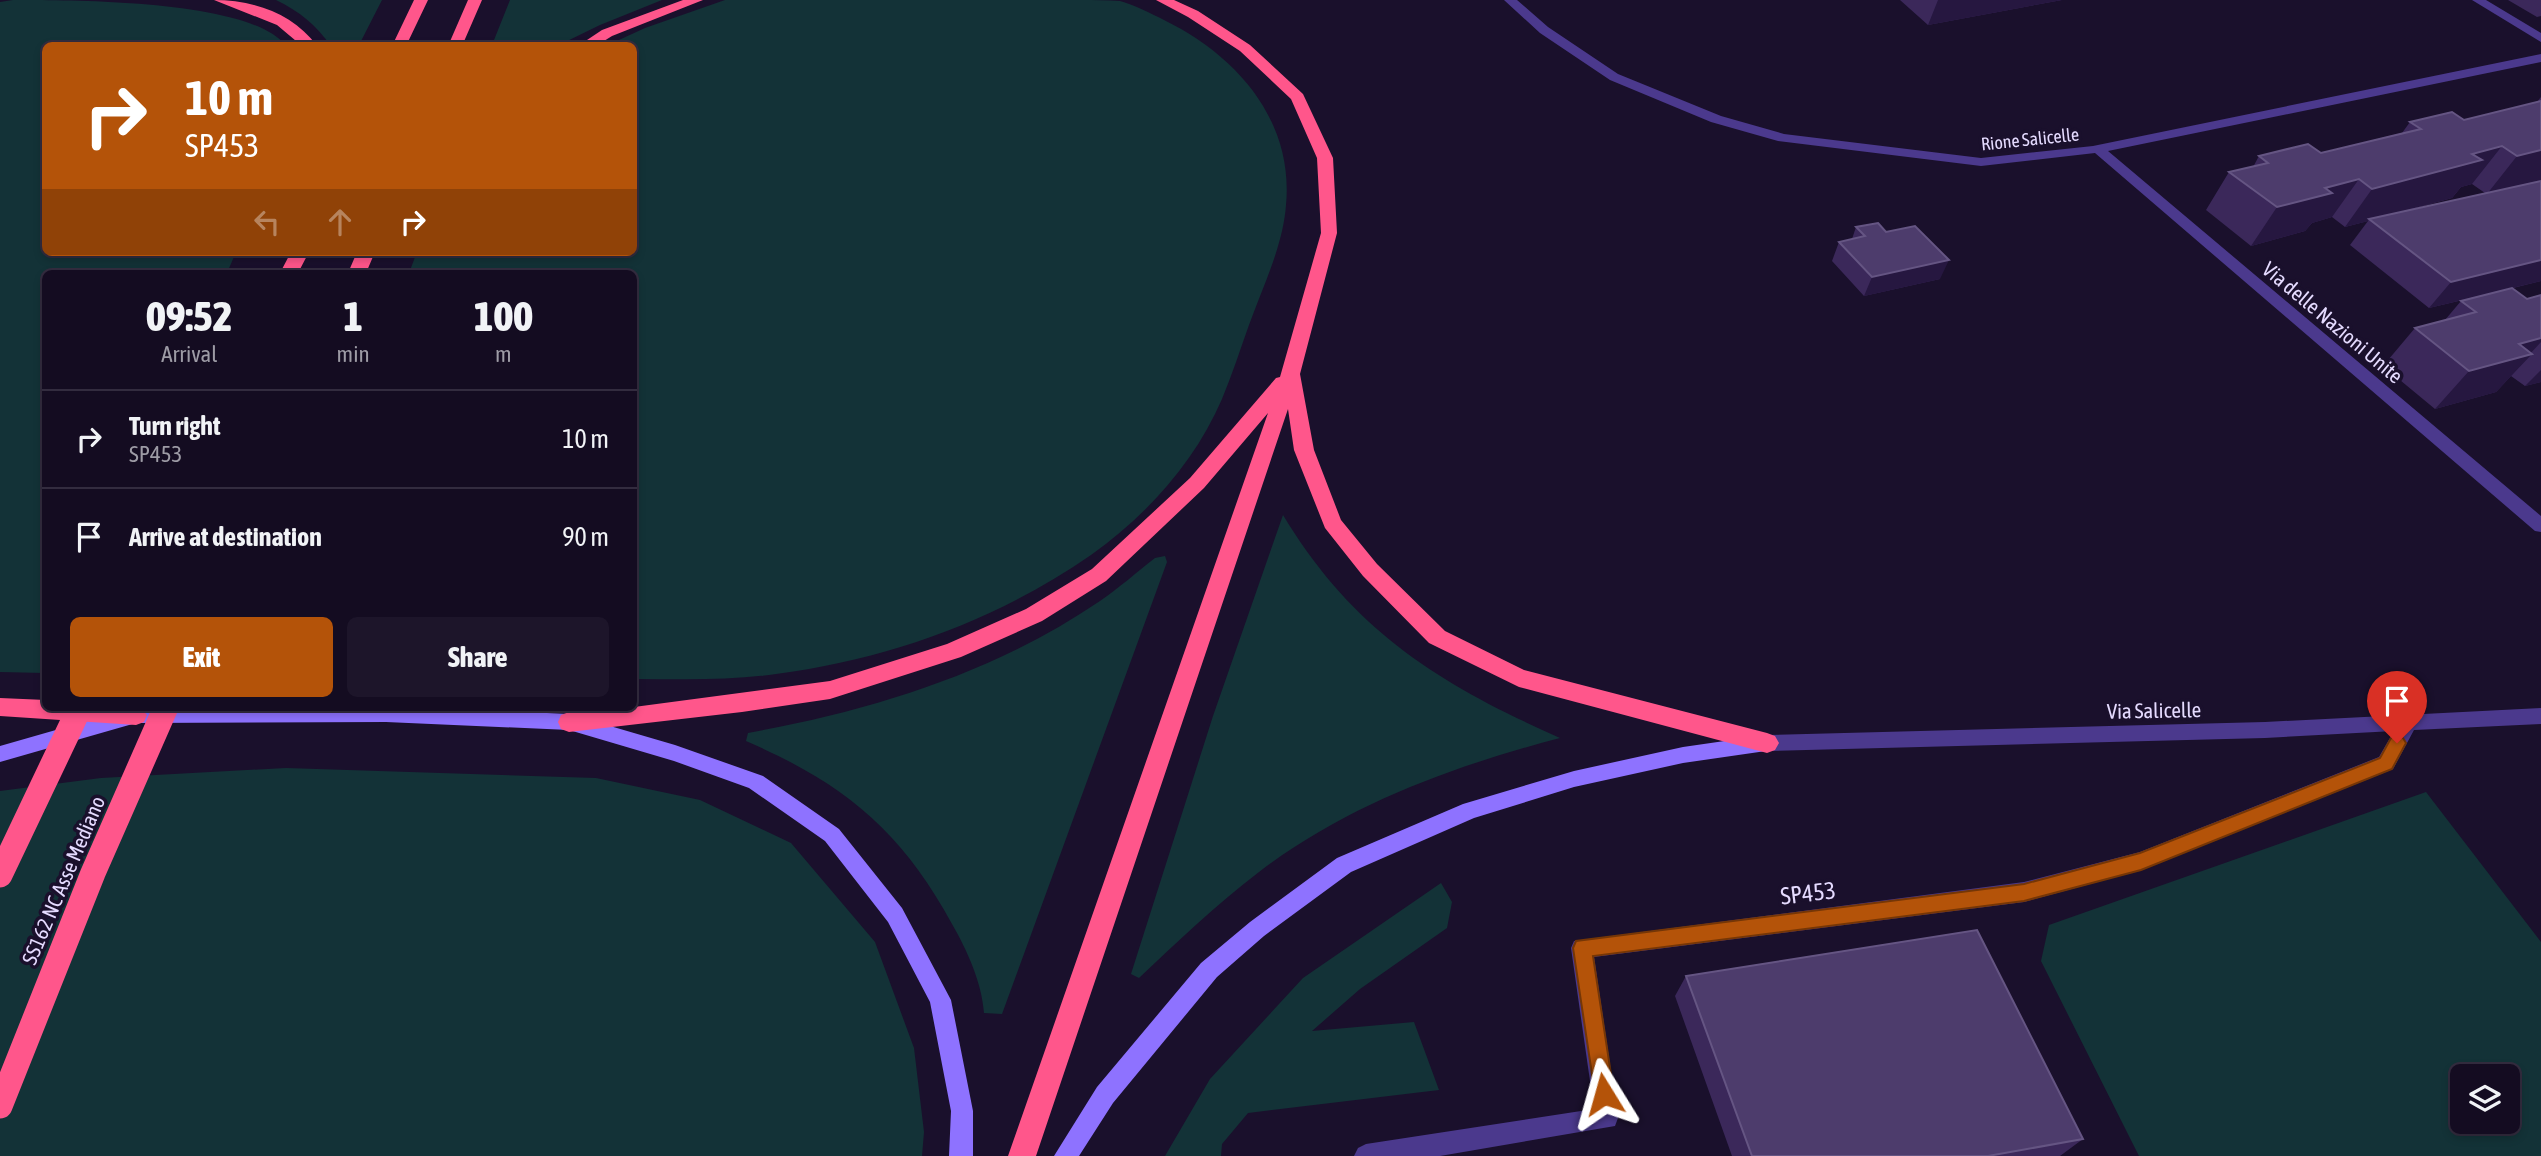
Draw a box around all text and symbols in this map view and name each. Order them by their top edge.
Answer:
text: 10 m [185,69,273,125]
icon: right [70,70,161,161]
street label: Rione Salicelle [1980,123,2080,155]
text: SP453 [185,127,259,164]
icon: left [248,203,286,241]
icon: ahead [321,203,359,241]
icon: right [394,203,432,241]
street label: Via delle Nazioni Unite [2258,256,2408,388]
text: 09:52 [146,292,233,340]
text: 1 [343,292,363,340]
text: 100 [474,292,533,340]
text: Arrival [161,341,217,367]
text: min [337,341,370,367]
text: m [495,341,512,367]
text: Turn right [129,411,220,441]
icon: right [70,420,108,458]
text: 10 m [562,424,609,454]
text: SP453 [129,441,182,467]
icon: arrive [70,518,108,556]
text: Arrive at destination [129,522,322,552]
text: 90 m [562,522,609,552]
button: Exit [70,617,333,697]
button: Share [347,617,609,697]
pin [2367,671,2427,743]
icon: arrive [2378,682,2416,720]
street label: Via Salicelle [2107,697,2201,723]
street label: SS162 NC Asse Mediano [17,792,109,968]
street label: SP453 [1779,876,1837,910]
position arrow [1567,1057,1641,1131]
map controls [2450,1064,2520,1134]
button: layers [2450,1064,2520,1134]

